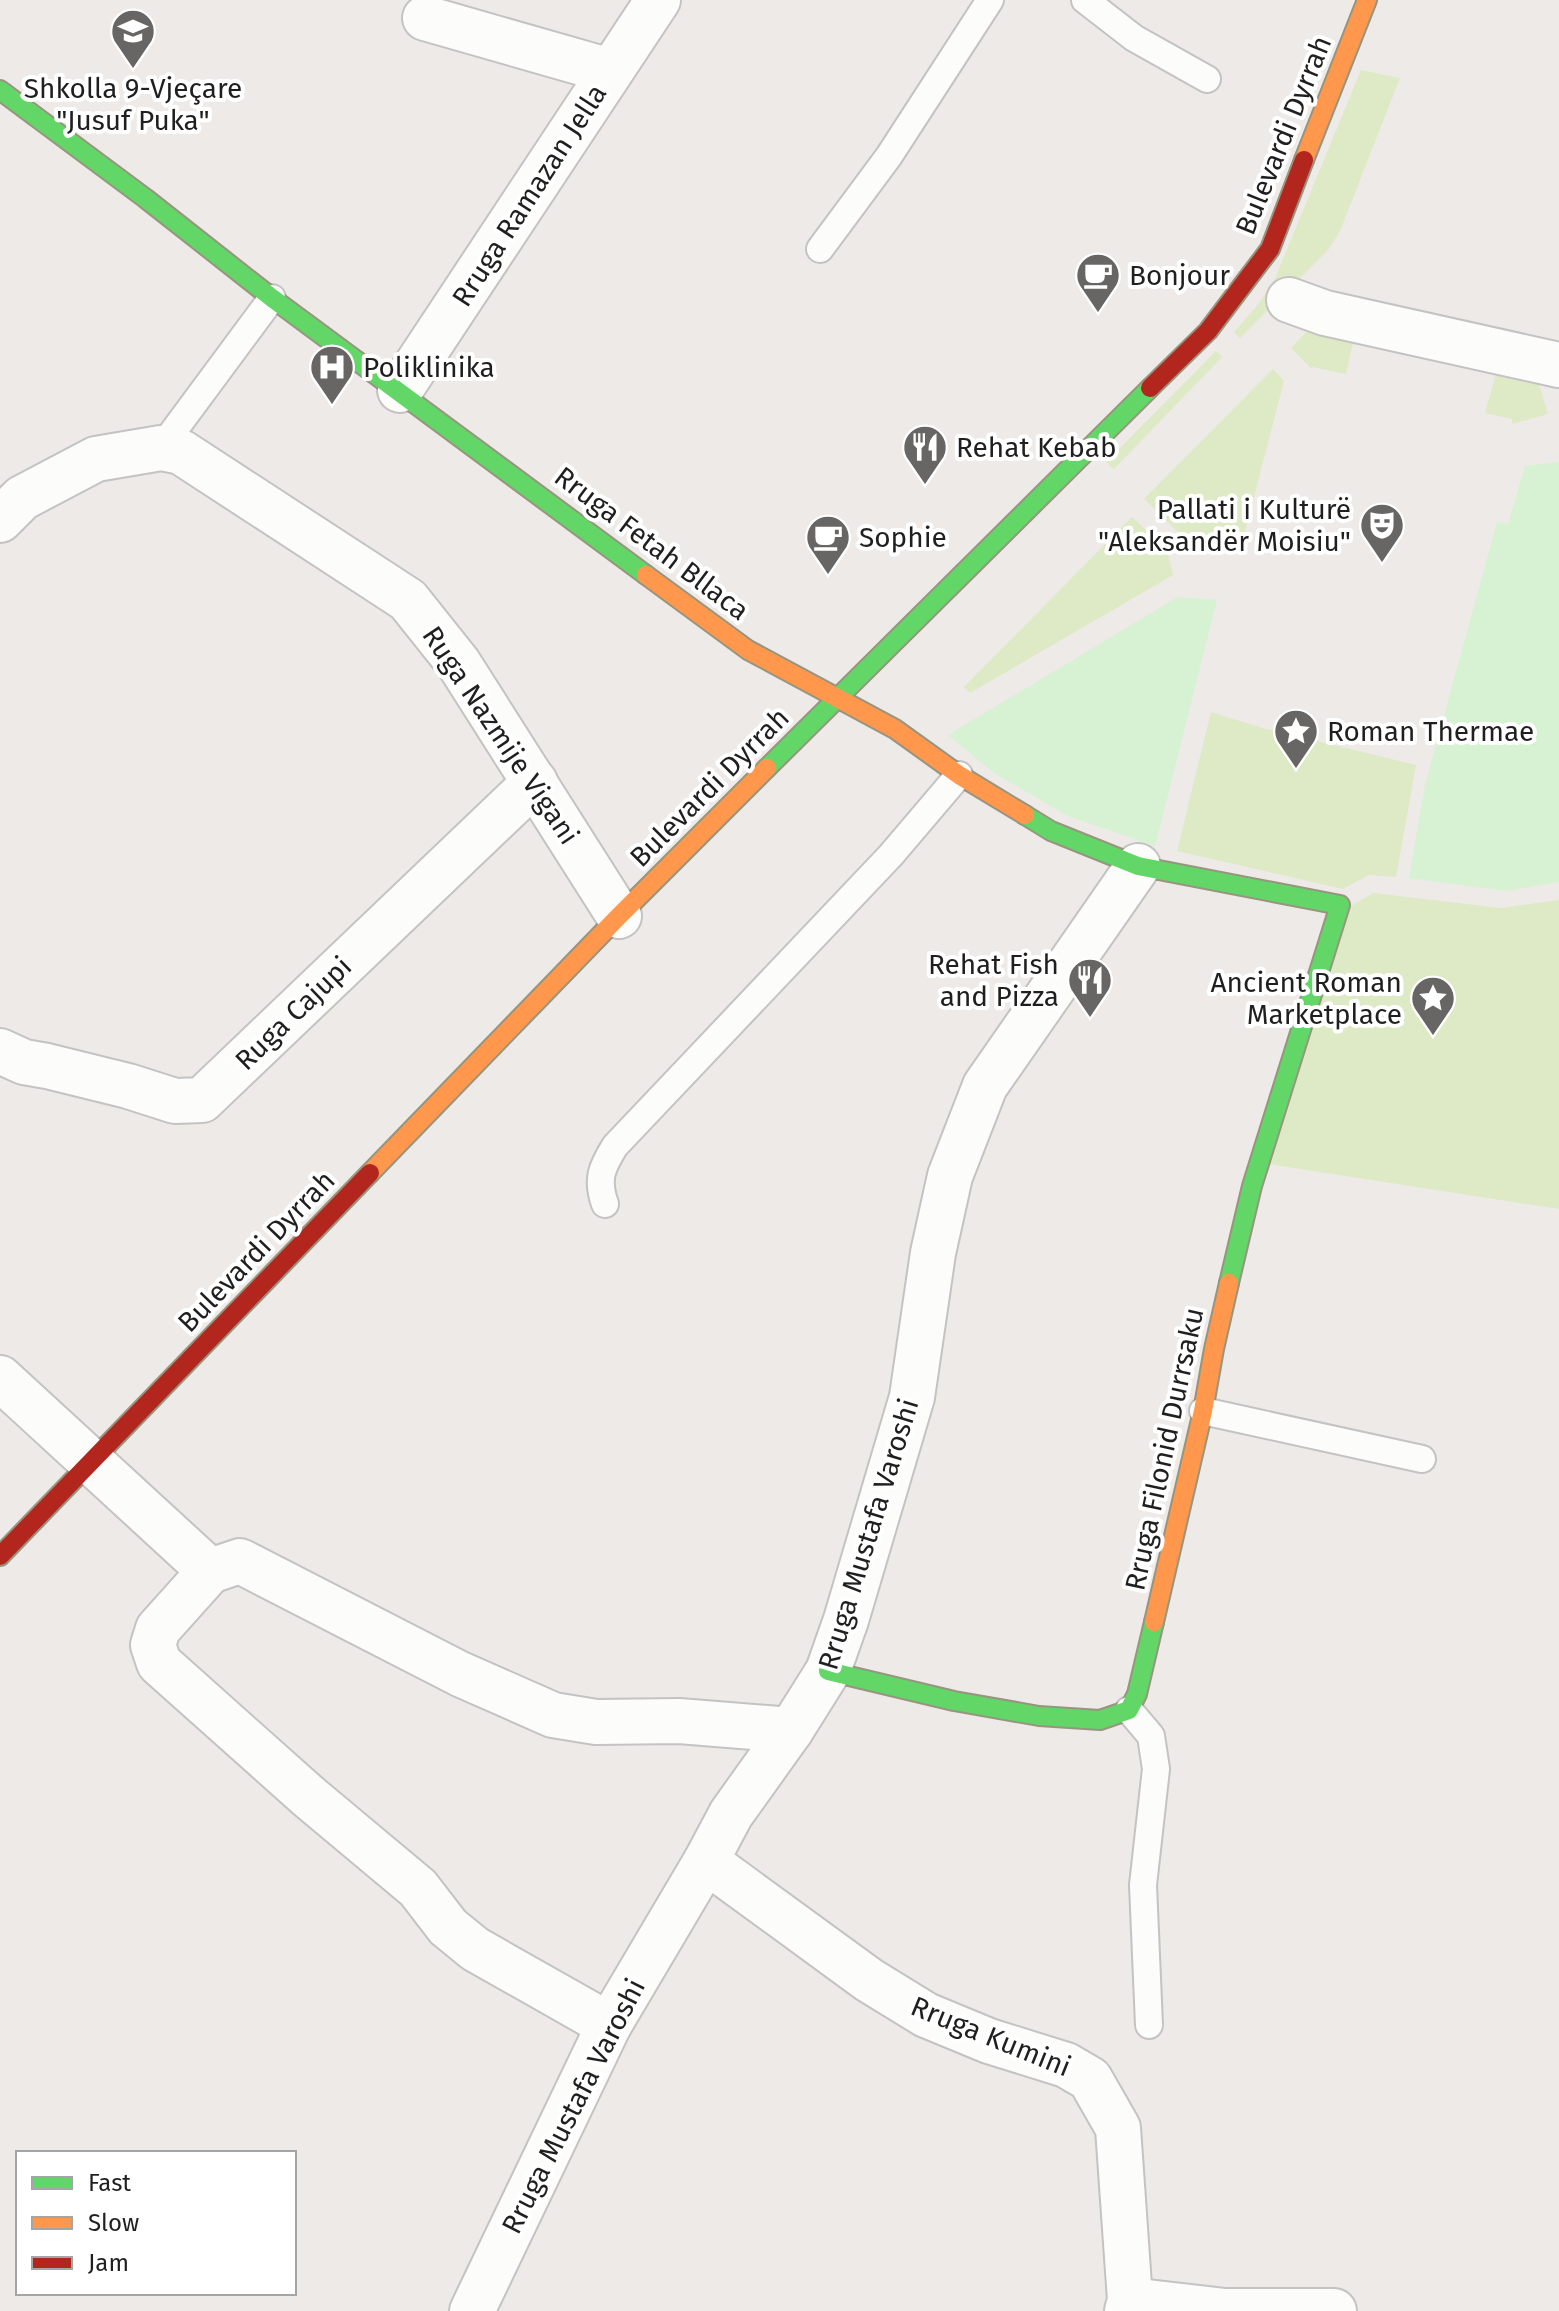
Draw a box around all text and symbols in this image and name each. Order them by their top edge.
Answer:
school or university icon: Shkolla 9-Vjeçare "Jusuf Puka" [109,7,157,70]
street label: Bulevardi Dyrrah [1229,31,1338,239]
place label: Shkolla 9-Vjeçare "Jusuf Puka" [24,72,242,137]
street label: Rruga Ramazan Jella [445,78,614,312]
cafe icon: Bonjour [1074,251,1122,314]
place label: Bonjour [1129,259,1230,292]
hospital icon: Poliklinika [308,343,356,406]
place label: Poliklinika [363,351,495,384]
restaurant icon: Rehat Kebab [901,423,949,486]
place label: Rehat Kebab [956,431,1117,464]
street label: Rruga Fetah Bllaca [548,460,755,627]
place label: Pallati i Kulturë "Aleksandër Moisiu" [1098,493,1351,558]
theatre icon: Pallati i Kulturë "Aleksandër Moisiu" [1358,501,1406,564]
cafe icon: Sophie [804,513,852,576]
place label: Sophie [859,521,947,554]
street label: Ruga Nazmije Vigani [415,620,586,851]
street label: Bulevardi Dyrrah [623,701,796,874]
place icon: Roman Thermae [1272,707,1320,770]
place label: Roman Thermae [1327,715,1534,748]
place label: Rehat Fish and Pizza [928,948,1059,1013]
street label: Ruga Cajupi [228,950,358,1077]
restaurant icon: Rehat Fish and Pizza [1066,956,1114,1019]
place label: Ancient Roman Marketplace [1211,966,1402,1031]
place icon: Ancient Roman Marketplace [1409,974,1457,1037]
street label: Bulevardi Dyrrah [171,1164,342,1339]
street label: Rruga Filonid Durrsaku [1118,1305,1211,1594]
street label: Rruga Mustafa Varoshi [811,1395,925,1674]
street label: Rruga Mustafa Varoshi [495,1973,652,2239]
street label: Rruga Kumini [906,1989,1076,2084]
legend [16,2151,296,2295]
text: Fast [88,2169,131,2197]
text: Slow [88,2209,139,2237]
text: Jam [88,2249,129,2277]

